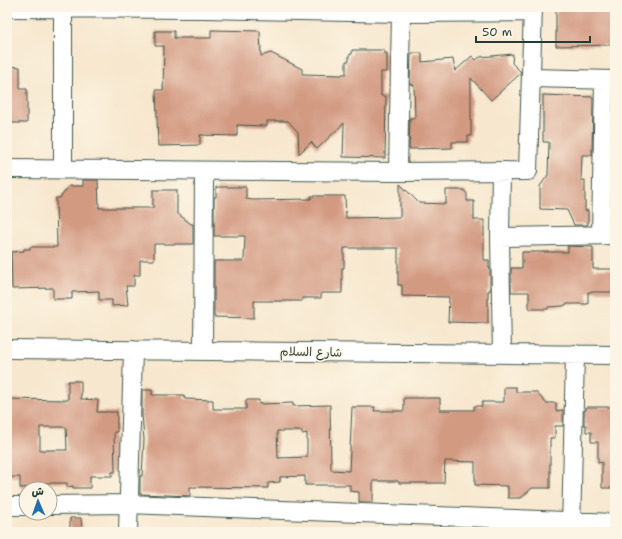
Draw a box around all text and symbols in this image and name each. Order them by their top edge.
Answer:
scale bar [476,18,590,44]
text: 50 m [482,24,512,40]
street label: شارع السلام [280,343,342,362]
north arrow [18,481,58,521]
text: ش [31,484,44,499]

